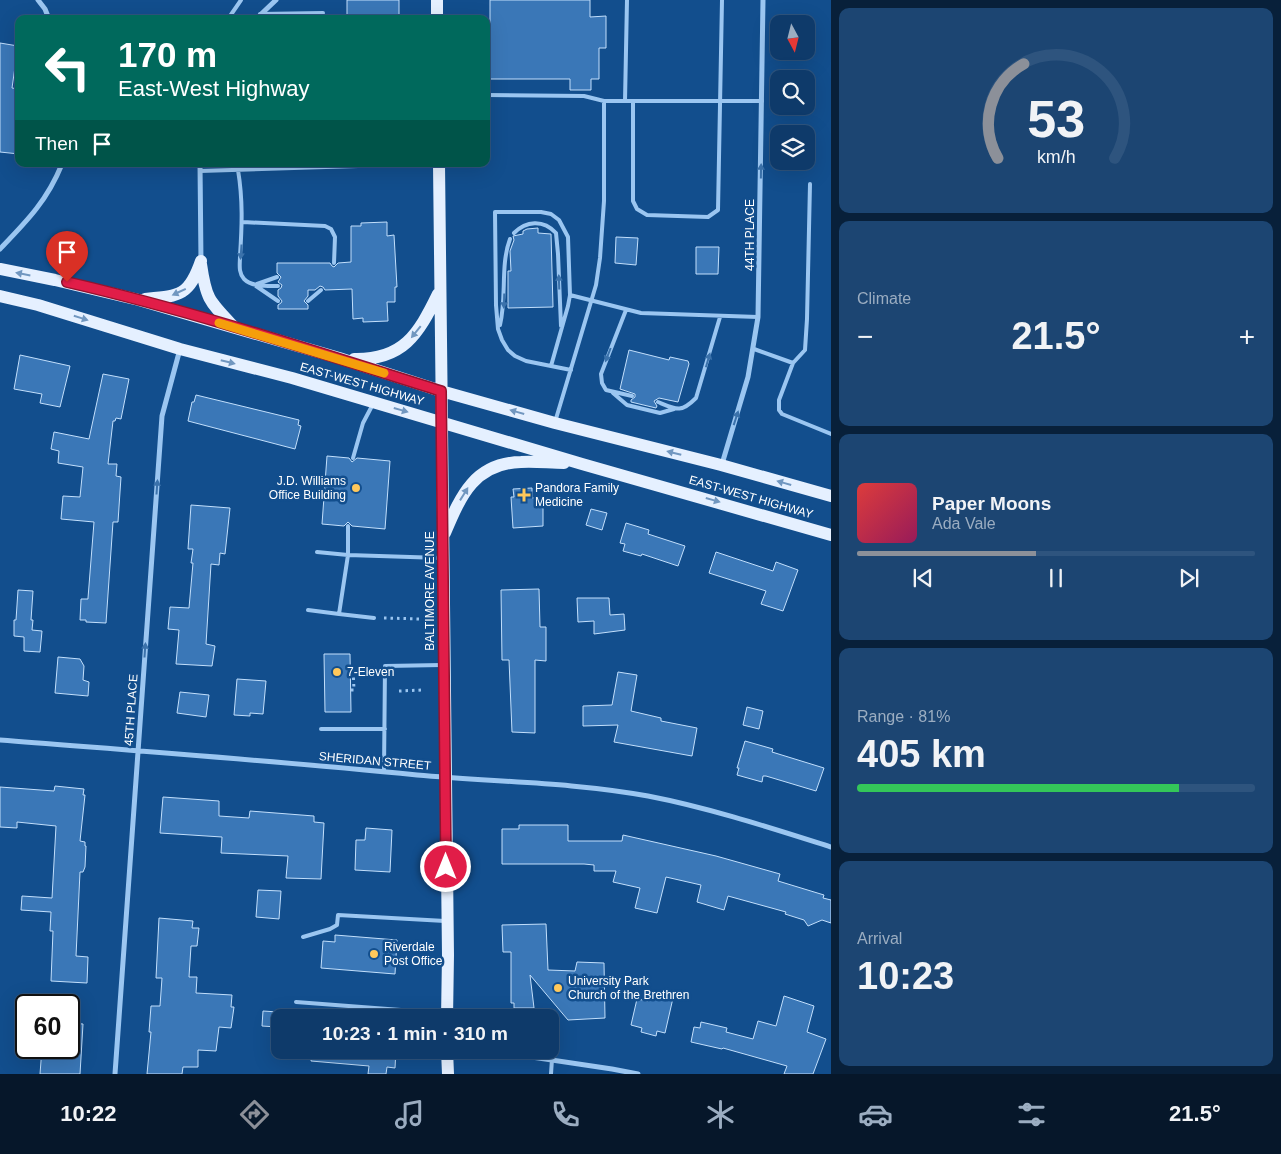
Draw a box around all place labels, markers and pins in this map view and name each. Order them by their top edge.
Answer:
pin [46,231,88,282]
place label: J.D. Williams Office Building [269,474,346,502]
place label: Pandora Family Medicine [535,481,619,509]
marker: J.D. Williams Office Building [350,482,362,494]
marker: Pandora Family Medicine [517,488,531,502]
place label: 7-Eleven [347,665,394,679]
marker: 7-Eleven [331,666,343,678]
place label: Riverdale Post Office [384,940,443,968]
marker: Riverdale Post Office [368,948,380,960]
place label: University Park Church of the Brethren [568,974,689,1002]
marker: University Park Church of the Brethren [552,982,564,994]

